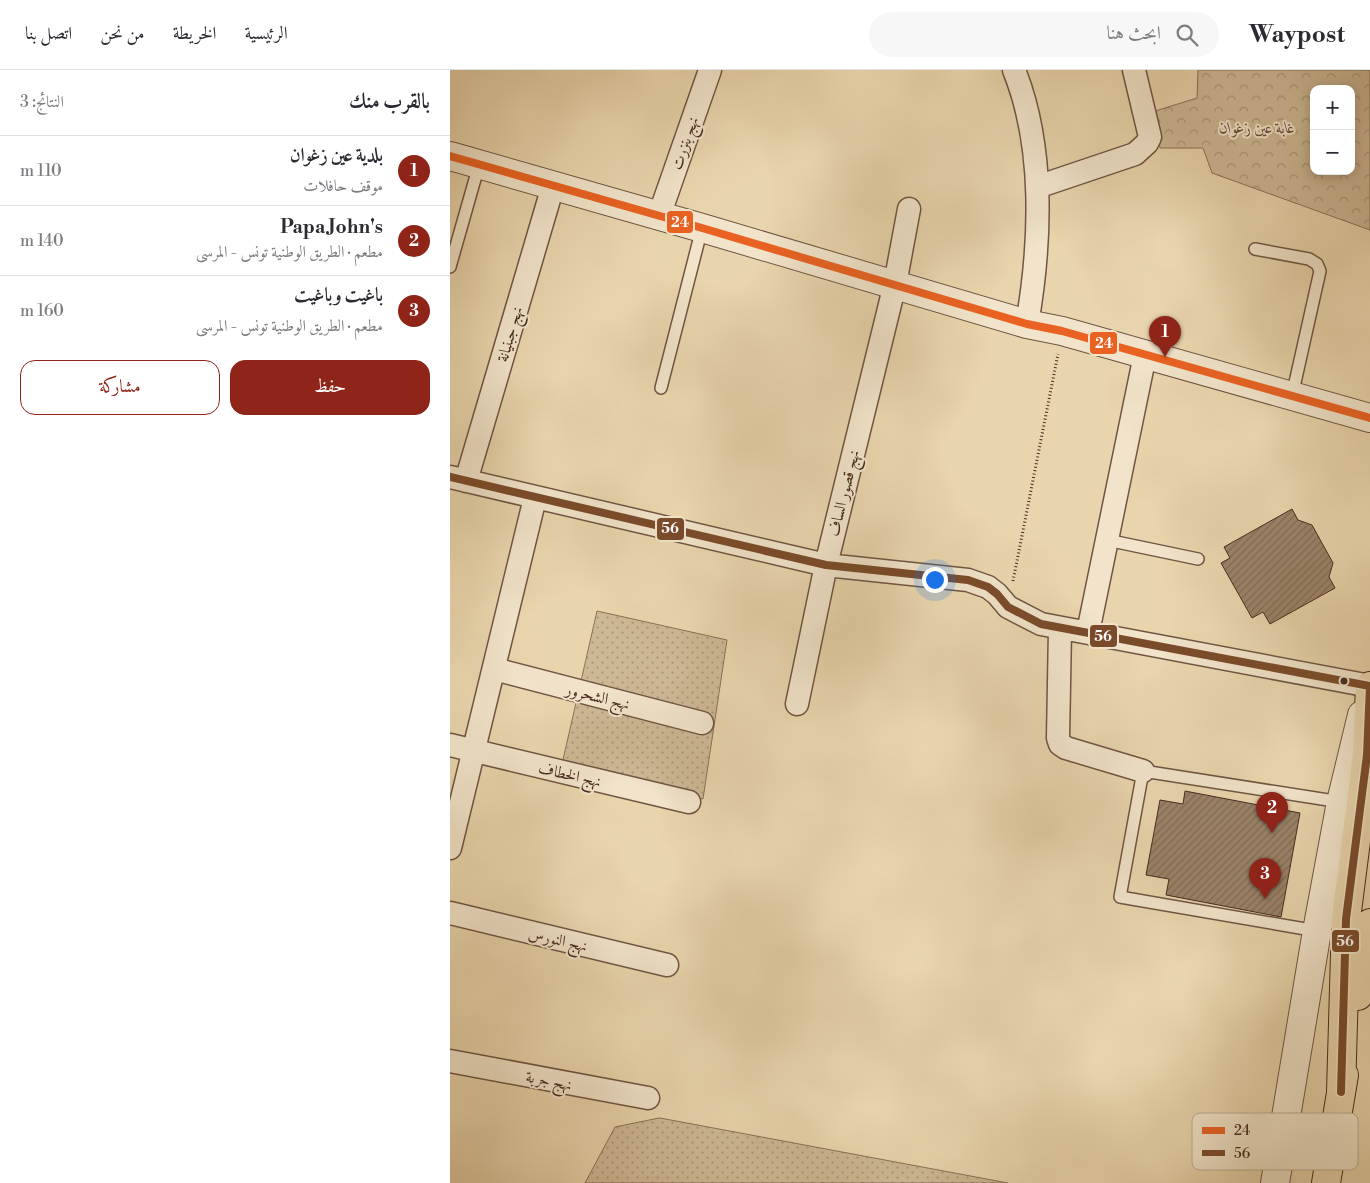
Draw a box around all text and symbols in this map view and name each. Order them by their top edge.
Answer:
search box [869,12,1219,57]
text: Waypost [1249,20,1345,50]
text: ابحث هنا [1106,21,1161,45]
icon: search [1173,21,1201,49]
text: اتصل بنا [25,22,72,45]
text: من نحن [100,22,145,45]
text: الخريطة [173,22,216,45]
text: الرئيسية [244,22,288,45]
map controls [1310,85,1355,175]
button: + [1310,85,1355,130]
text: بالقرب منك [349,89,430,115]
text: النتائج: 3 [20,92,64,112]
street label: نهج بنزرت [667,114,707,174]
park label: غابة عين زغوان [1219,118,1295,138]
button: − [1310,130,1355,175]
text: بلدية عين زغوان [290,143,383,167]
text: 110 m [20,161,62,181]
text: 1 [410,161,418,181]
text: موقف حافلات [303,176,383,196]
line badge: 24 [666,210,694,234]
text: 24 [671,214,689,232]
text: Papa John's [280,215,383,239]
text: 140 m [20,231,64,251]
text: 2 [409,231,419,251]
text: مطعم · الطريق الوطنية تونس - المرسى [196,242,383,262]
text: باغيت وباغيت [294,283,383,307]
text: 160 m [20,301,64,321]
text: 3 [409,301,419,321]
street label: نهج جبنيانة [492,304,531,366]
text: مطعم · الطريق الوطنية تونس - المرسى [196,316,383,336]
pin: 1 [1149,316,1181,357]
line badge: 24 [1089,331,1118,355]
text: 24 [1095,335,1113,353]
button: مشاركة [20,360,220,415]
button: حفظ [230,360,430,415]
street label: نهج قصور الساف [824,448,868,539]
line badge: 56 [656,517,685,541]
text: 56 [661,520,679,538]
your location [922,567,948,593]
line badge: 56 [1089,624,1118,648]
text: 56 [1094,628,1112,646]
unlabelled marker [1339,676,1349,686]
street label: نهج الشحرور [561,679,632,718]
street label: نهج الخطاف [536,758,603,796]
pin: 2 [1256,792,1288,833]
pin: 3 [1249,858,1281,899]
street label: نهج النورس [525,923,589,960]
line badge: 56 [1331,929,1360,953]
text: 56 [1336,933,1354,951]
street label: نهج جربة [523,1067,574,1099]
legend [1192,1113,1358,1170]
text: 24 [1234,1122,1250,1140]
text: 56 [1234,1145,1251,1163]

